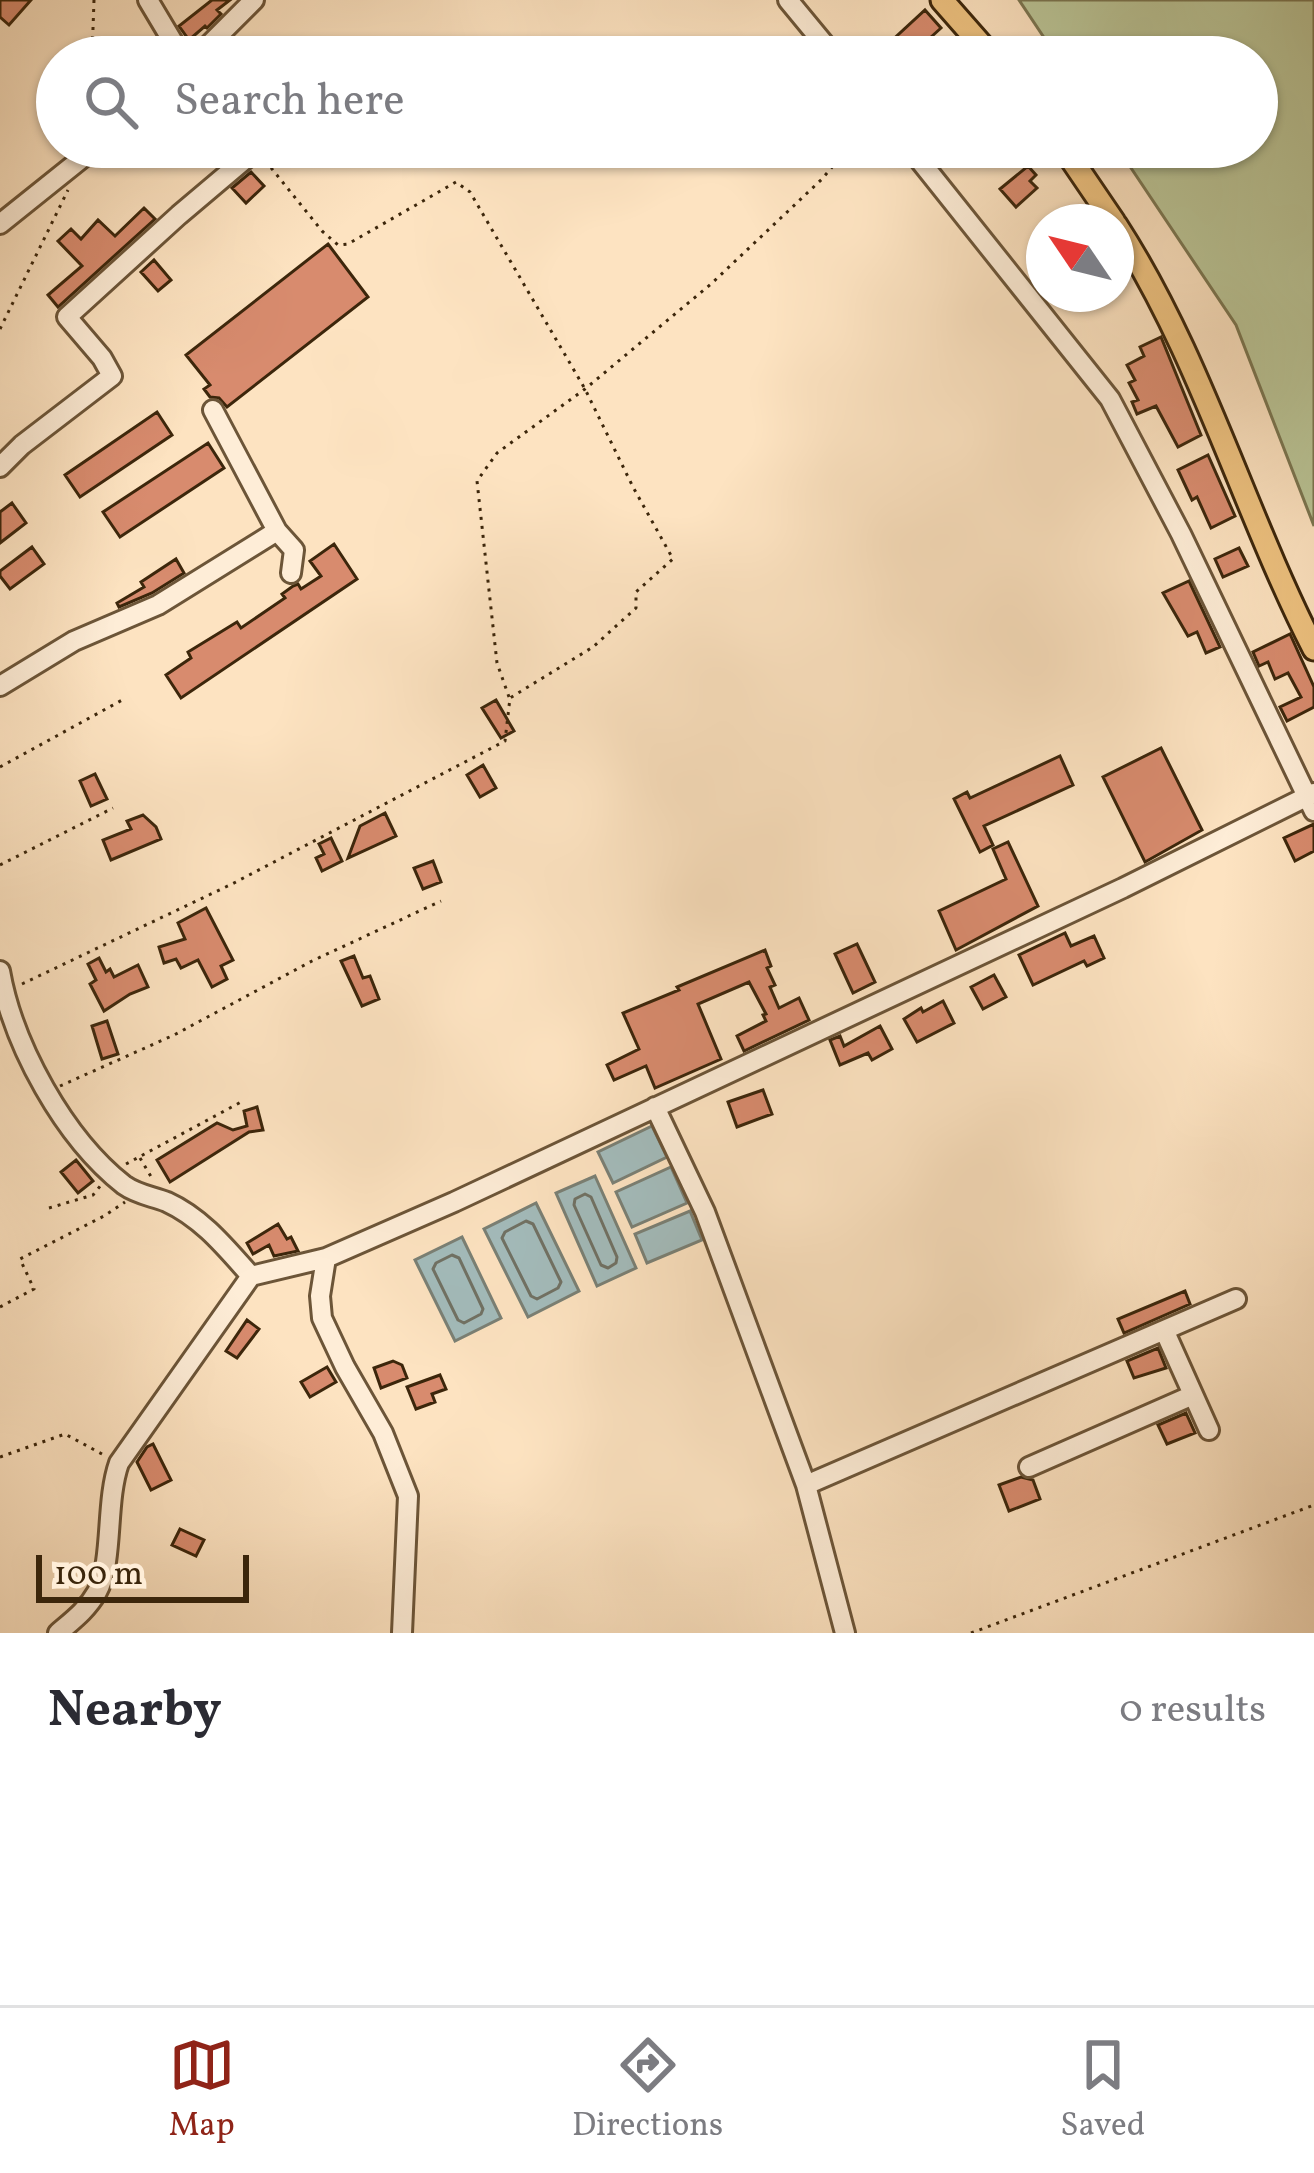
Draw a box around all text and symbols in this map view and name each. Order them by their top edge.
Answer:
search box [36,36,1278,168]
icon: search [78,69,144,135]
text: Search here [174,71,405,134]
north arrow [1026,204,1134,312]
scale bar [36,1549,249,1602]
text: 100 m [54,1553,143,1599]
text: Nearby [48,1676,222,1747]
text: 0 results [1119,1684,1266,1738]
tab: Map [169,2032,235,2150]
tab: Directions [572,2032,723,2150]
tab: Saved [1060,2032,1145,2150]

